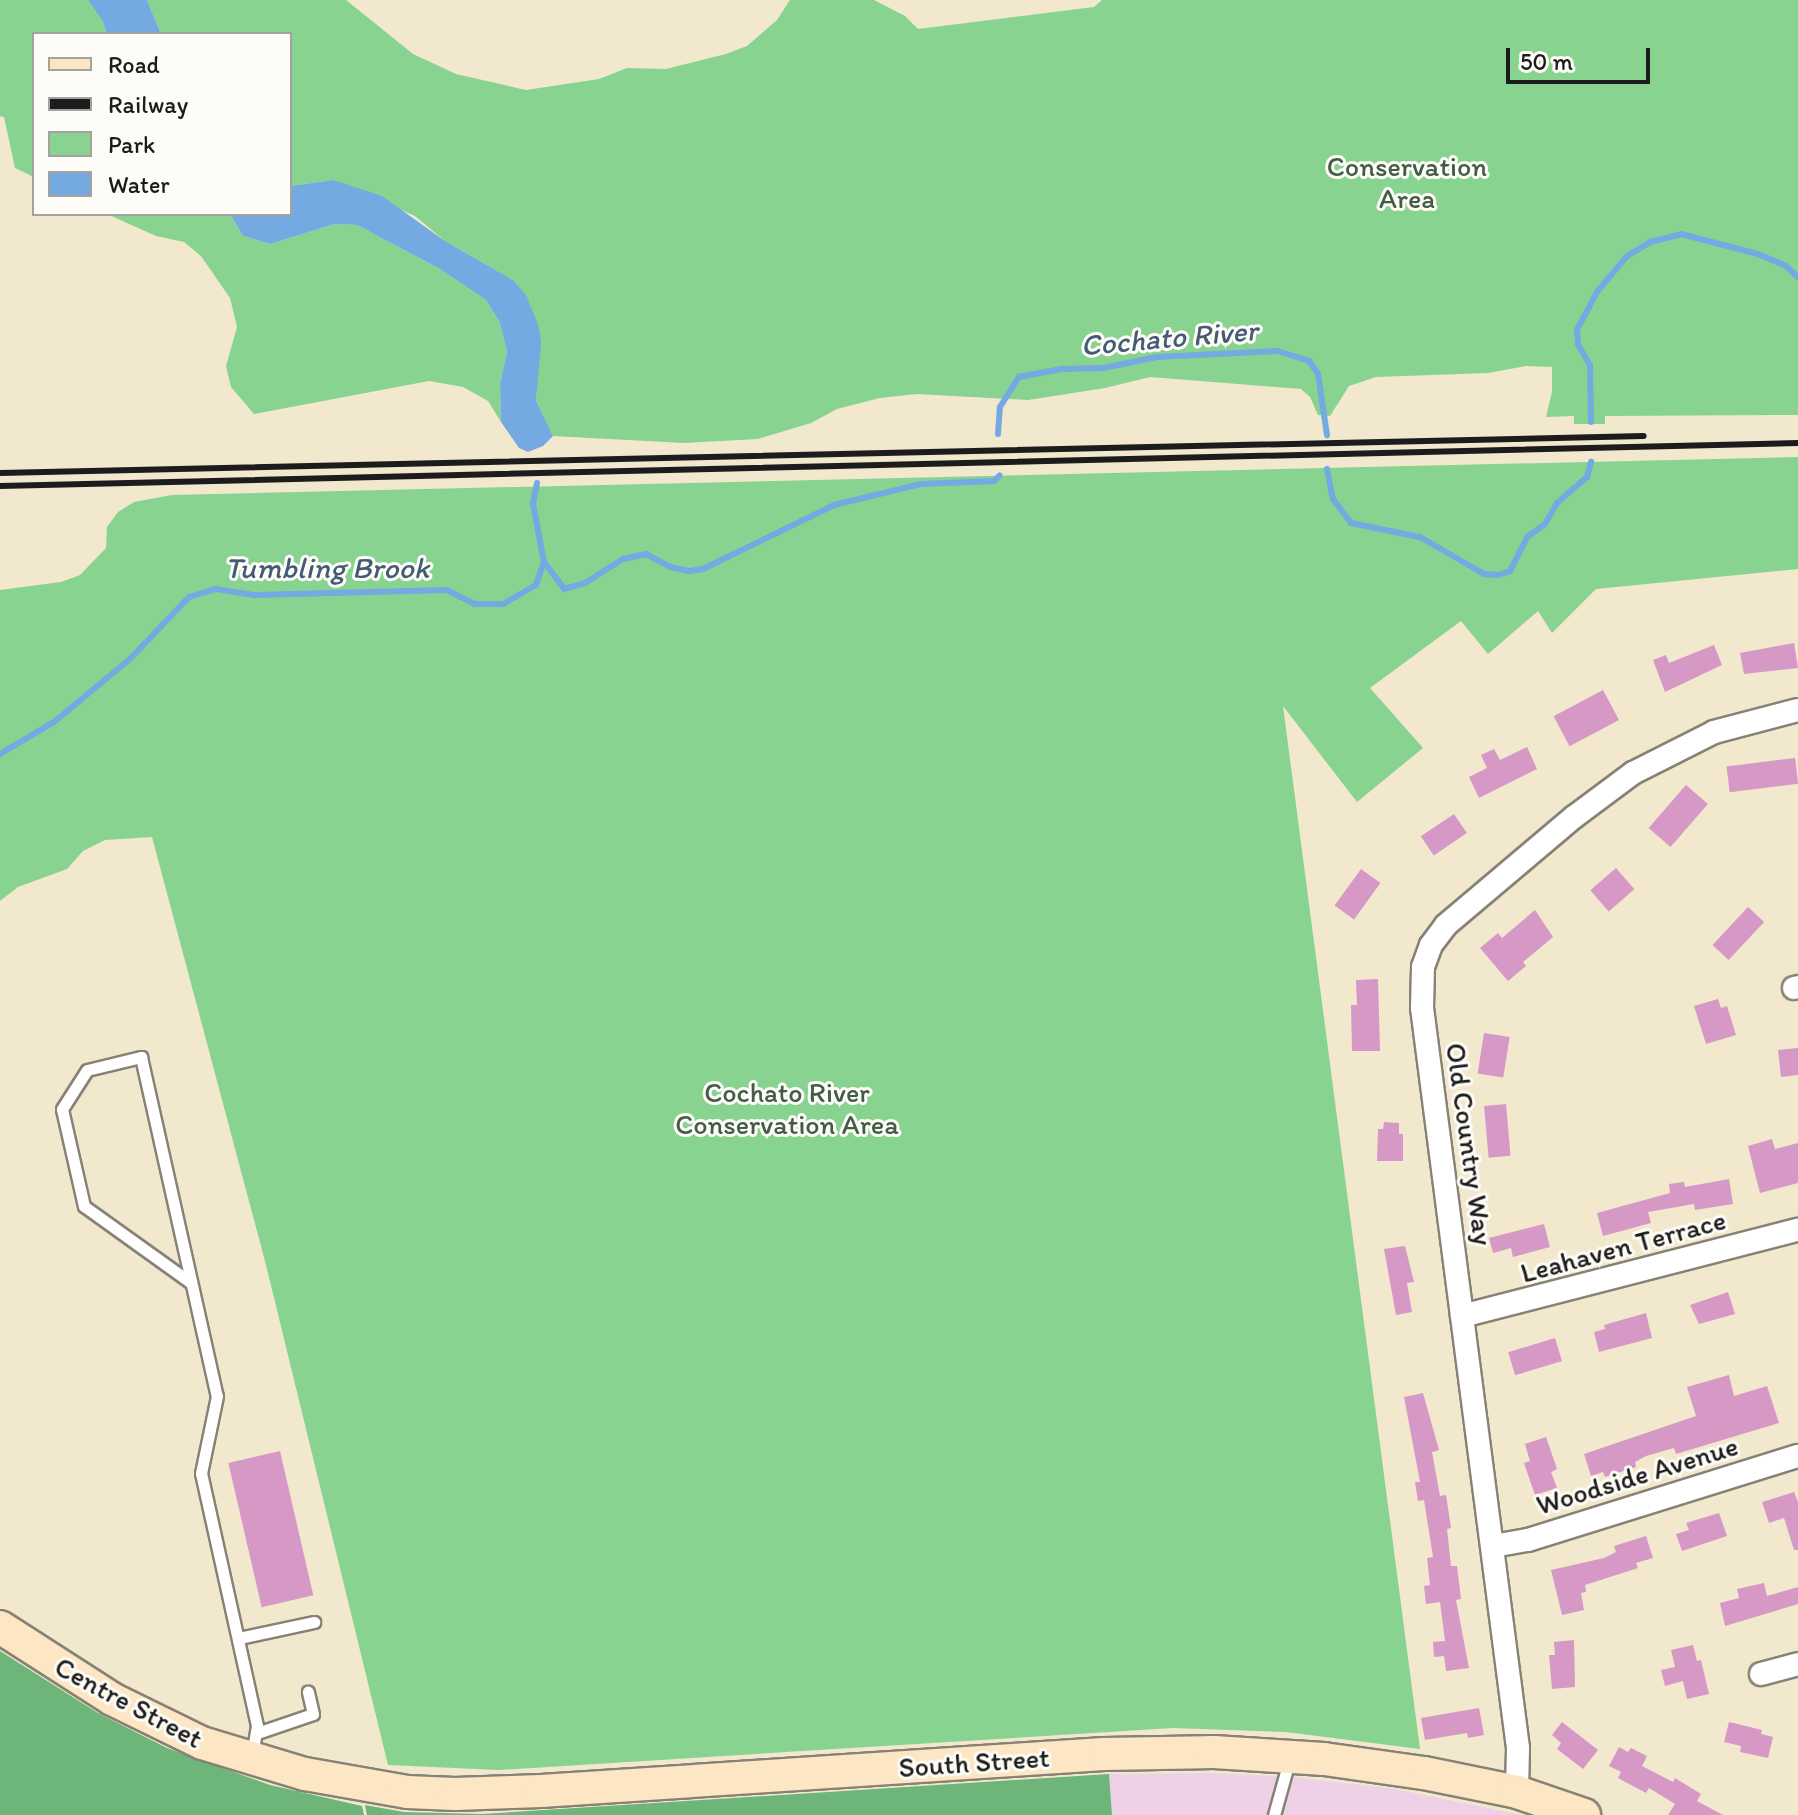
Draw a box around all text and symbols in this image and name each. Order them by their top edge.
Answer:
legend [32,32,292,216]
scale bar [1510,32,1654,82]
text: 50 m [1520,47,1573,76]
text: Road [108,50,160,79]
text: Railway [108,90,188,119]
text: Park [108,130,155,159]
park label: Conservation Area [1327,149,1487,215]
text: Water [108,170,170,199]
water label: Cochato River [1079,312,1259,364]
water label: Tumbling Brook [225,550,429,586]
street label: Old Country Way [1439,1040,1501,1248]
park label: Cochato River Conservation Area [676,1075,898,1141]
street label: Leahaven Terrace [1518,1203,1728,1289]
street label: Woodside Avenue [1532,1428,1742,1522]
street label: Centre Street [49,1649,209,1755]
street label: South Street [898,1740,1050,1784]

